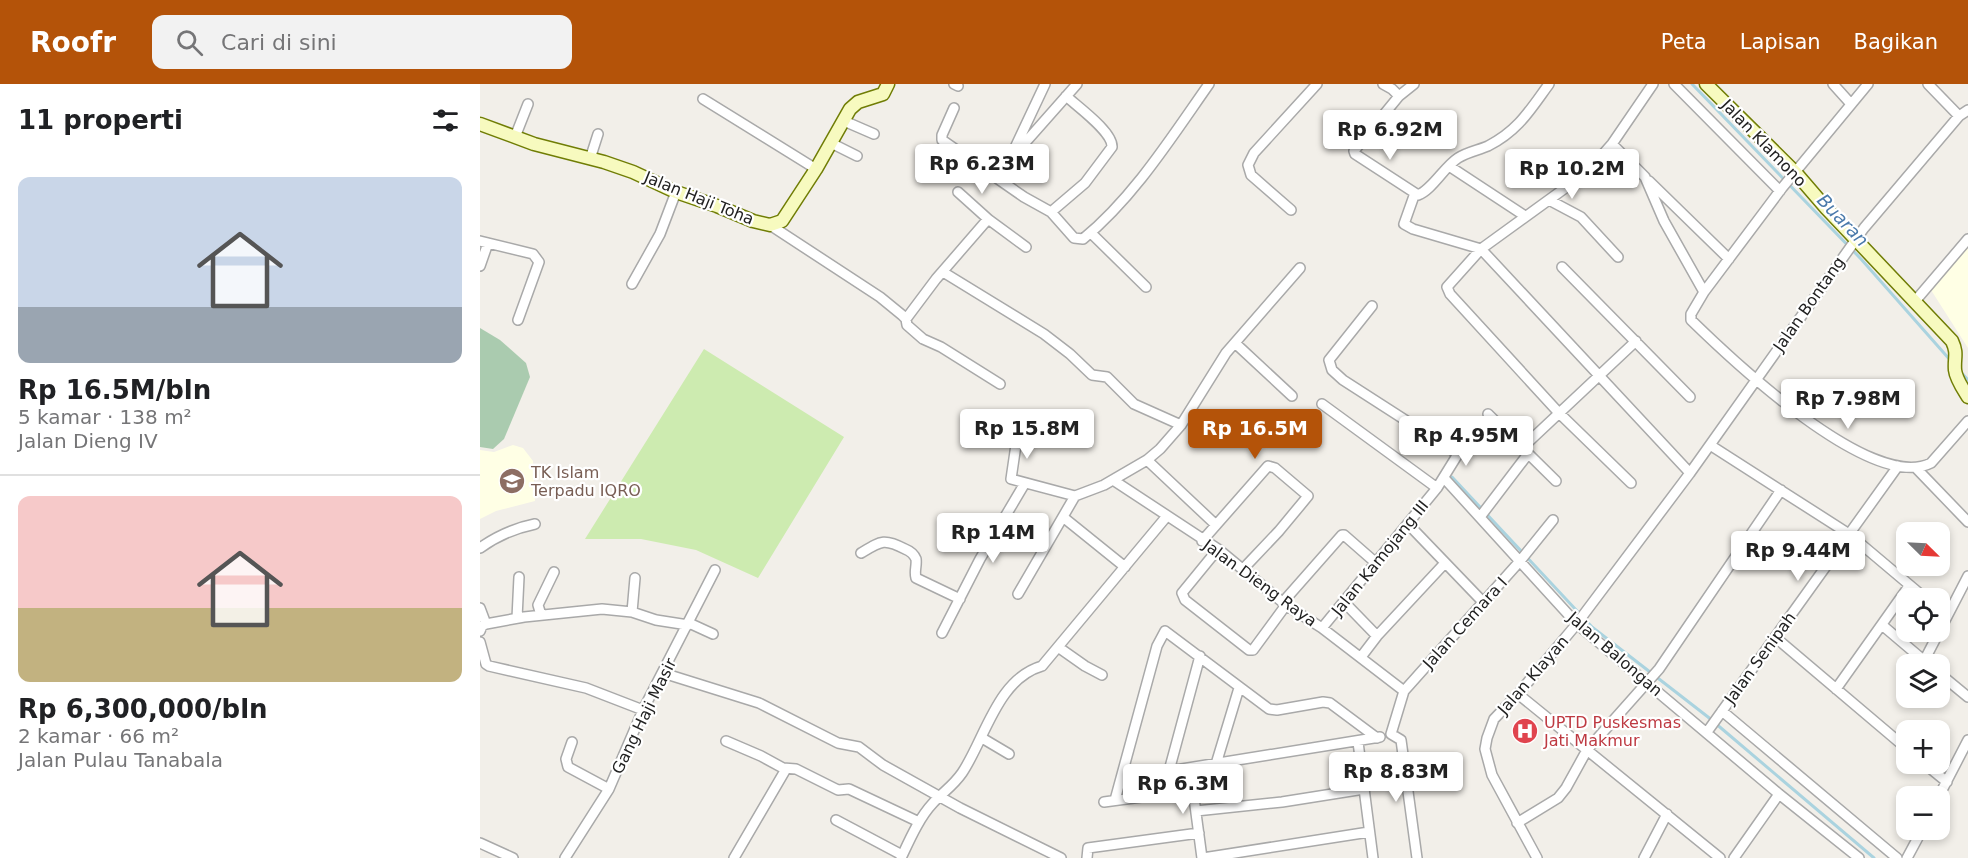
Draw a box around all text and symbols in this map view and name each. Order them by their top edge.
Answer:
search box [152,15,572,69]
text: Roofr [30,26,116,59]
icon: search [173,26,206,59]
text: Cari di sini [221,30,337,55]
text: Peta [1661,30,1707,54]
text: Lapisan [1740,30,1821,54]
text: Bagikan [1854,30,1938,54]
street label: Jalan Klamono [1717,95,1810,191]
icon: filters [429,104,462,137]
text: 11 properti [18,105,183,135]
pin: Rp 6.92M [1328,110,1452,161]
text: Rp 6.92M [1337,117,1443,141]
pin: Rp 6.23M [920,144,1044,195]
pin: Rp 10.2M [1510,149,1634,200]
text: Rp 6.23M [929,151,1035,175]
text: Rp 10.2M [1519,156,1625,180]
street label: Jalan Haji Toha [640,167,757,229]
water label: Buaran [1813,189,1873,251]
icon: home [186,216,294,324]
street label: Jalan Bontang [1769,253,1849,356]
text: Rp 16.5M/bln [18,375,211,405]
pin: Rp 7.98M [1786,379,1910,430]
text: Rp 7.98M [1795,386,1901,410]
text: 5 kamar · 138 m² [18,405,192,429]
pin: Rp 15.8M [965,409,1089,460]
pin: Rp 16.5M [1193,409,1317,460]
text: Rp 15.8M [974,416,1080,440]
text: Rp 16.5M [1202,416,1308,440]
pin: Rp 4.95M [1404,416,1528,467]
text: Rp 4.95M [1413,423,1519,447]
text: Jalan Dieng IV [18,429,158,453]
place label: TK Islam Terpadu IQRO [530,463,641,500]
school or university icon: TK Islam Terpadu IQRO [497,466,527,496]
street label: Jalan Kamojang III [1327,496,1432,620]
pin: Rp 14M [944,513,1042,564]
text: Rp 14M [951,520,1035,544]
north arrow [1896,522,1950,576]
map controls [1896,522,1950,840]
pin: Rp 9.44M [1736,531,1860,582]
icon: home [186,535,294,643]
street label: Jalan Dieng Raya [1199,535,1321,631]
text: Rp 9.44M [1745,538,1851,562]
street label: Jalan Cemara I [1418,573,1511,673]
button: locate [1896,588,1950,642]
street label: Jalan Balongan [1563,607,1666,700]
street label: Jalan Senipah [1720,608,1800,708]
street label: Jalan Klayan [1493,632,1572,719]
button: layers [1896,654,1950,708]
street label: Gang Haji Masir [608,655,680,777]
text: Rp 6,300,000/bln [18,694,268,724]
place label: UPTD Puskesmas Jati Makmur [1543,713,1681,750]
hospital icon: UPTD Puskesmas Jati Makmur [1510,716,1540,746]
button: + [1896,720,1950,774]
text: 2 kamar · 66 m² [18,724,179,748]
text: Jalan Pulau Tanabala [18,748,223,772]
pin: Rp 8.83M [1334,752,1458,803]
text: Rp 8.83M [1343,759,1449,783]
pin: Rp 6.3M [1128,764,1238,815]
text: Rp 6.3M [1137,771,1229,795]
button: − [1896,786,1950,840]

